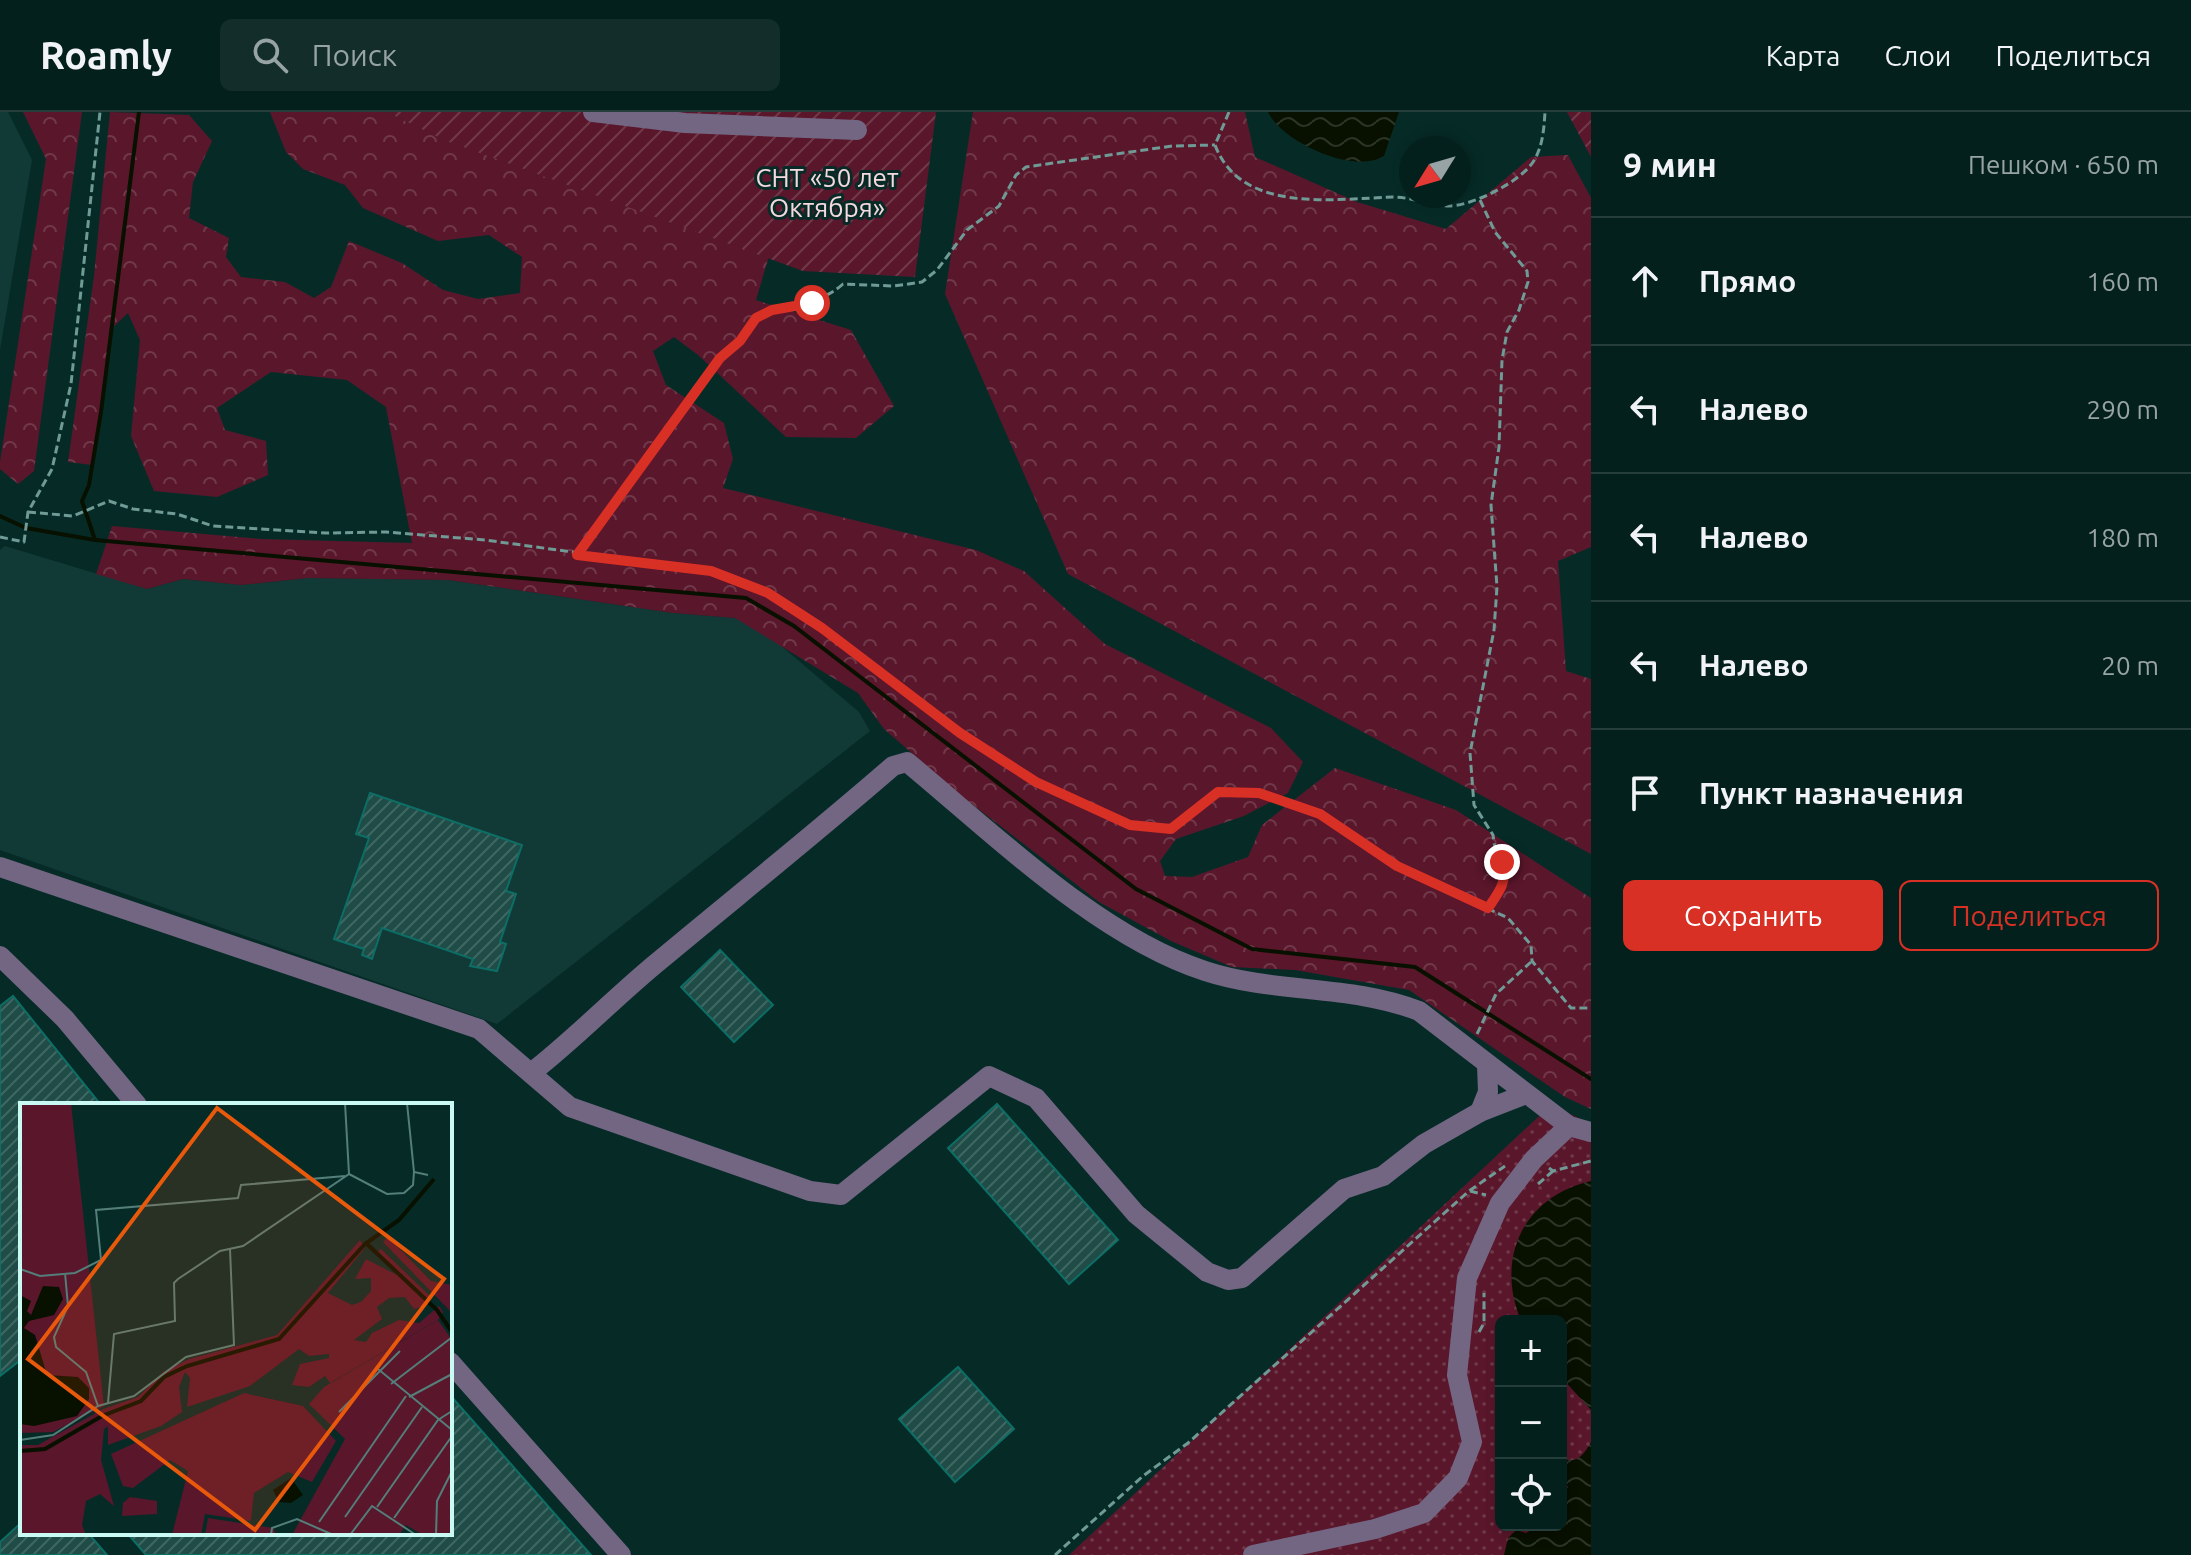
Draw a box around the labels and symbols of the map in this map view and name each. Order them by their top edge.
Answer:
north arrow [1399,136,1471,208]
park label: СНТ «50 лет Октября» [755,163,899,222]
route start [794,285,830,321]
route end [1484,844,1520,880]
inset map [20,1103,452,1535]

